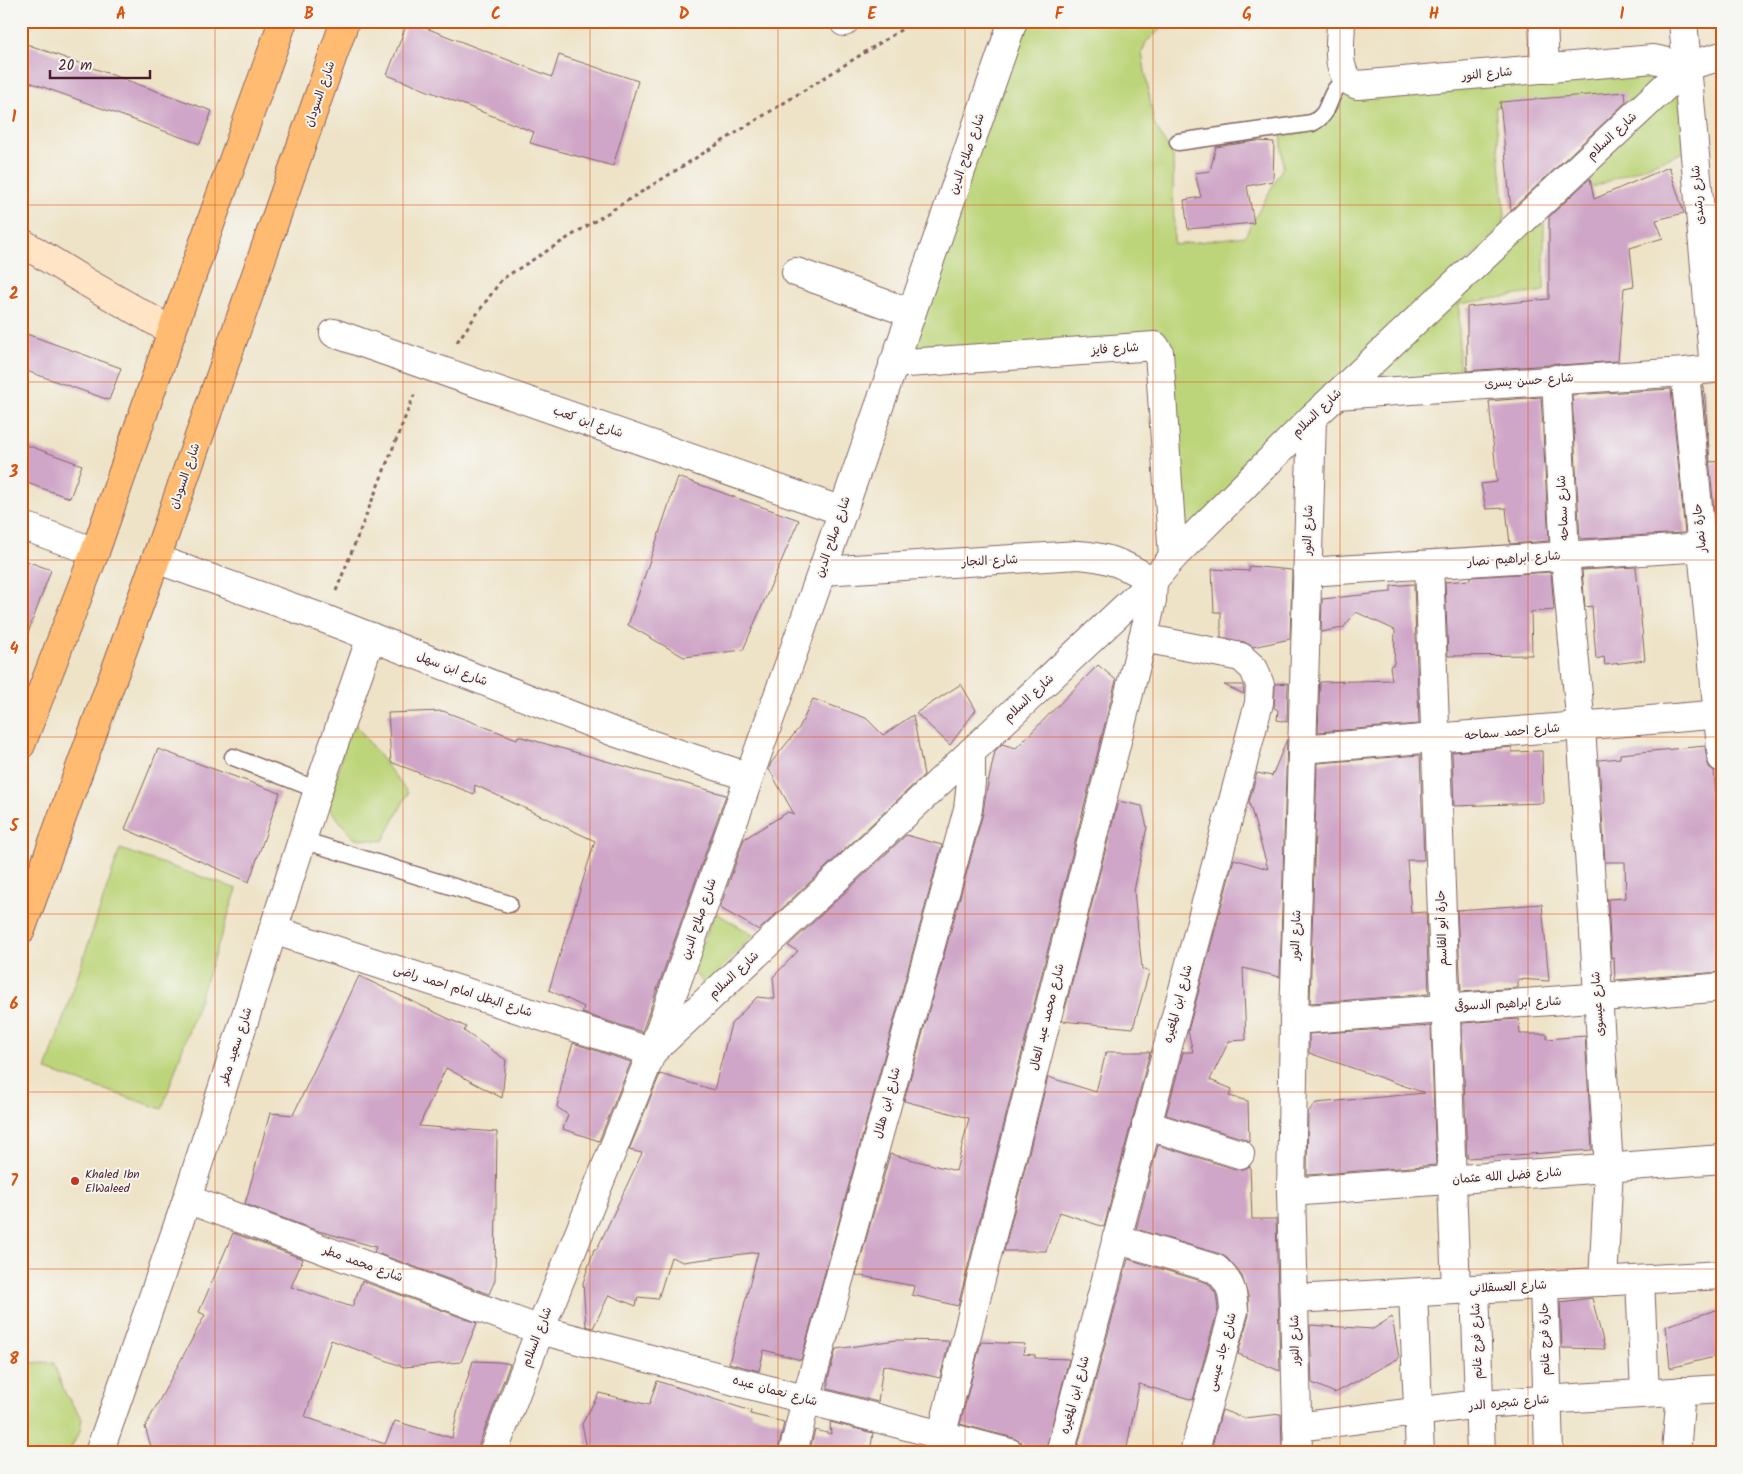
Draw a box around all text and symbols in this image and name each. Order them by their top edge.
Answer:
text: A [116,2,126,27]
text: B [304,2,314,27]
text: C [491,2,501,27]
text: D [679,2,690,27]
text: E [868,2,878,27]
text: F [1055,2,1065,27]
text: G [1242,2,1252,27]
text: H [1429,2,1439,27]
text: I [1620,2,1625,27]
scale bar [50,48,150,80]
text: 20 m [58,54,92,78]
street label: شارع السودان [300,58,340,130]
street label: شارع النور [1460,62,1513,86]
text: 1 [12,105,17,130]
street label: شارع السلام [1583,108,1641,164]
street label: شارع صلاح الدين [944,111,990,197]
street label: شارع رشدى [1686,164,1710,226]
text: 2 [9,282,19,307]
street label: شارع فايز [1090,338,1139,360]
street label: شارع حسن يسرى [1484,368,1574,394]
street label: شارع السلام [1288,384,1346,442]
street label: شارع ابن كعب [550,401,626,443]
street label: شارع السودان [165,440,205,512]
text: 3 [9,460,19,485]
street label: شارع سماحه [1552,475,1574,541]
street label: شارع صلاح الدين [810,494,856,580]
street label: حارة نصار [1688,502,1712,555]
street label: شارع النور [1298,504,1318,557]
street label: شارع ابراهيم نصار [1466,546,1561,572]
street label: شارع النجار [960,550,1019,572]
text: 4 [10,637,19,662]
street label: شارع ابن سهل [414,647,490,691]
street label: شارع السلام [1000,670,1058,726]
street label: شارع احمد سماحه [1464,718,1560,746]
text: 5 [9,814,20,839]
street label: شارع صلاح الدين [676,876,722,962]
street label: حارة أبو القاسم [1431,890,1453,966]
street label: شارع النور [1286,909,1306,962]
street label: شارع السلام [705,947,763,1003]
street label: شارع البطل امام احمد راضى [391,960,535,1022]
street label: شارع محمد عبد العال [1025,962,1069,1072]
street label: شارع ابن المغيره [1158,963,1198,1045]
street label: شارع عيسوى [1586,971,1610,1037]
text: 6 [10,992,19,1017]
street label: شارع ابراهيم الدسوقى [1454,992,1562,1016]
street label: شارع سعيد مطر [214,1005,257,1088]
street label: شارع ابن هلال [868,1065,906,1141]
street label: شارع فضل الله عثمان [1452,1163,1562,1189]
place label: Khaled Ibn ElWaleed [85,1165,140,1198]
text: 7 [10,1169,18,1194]
marker: Khaled Ibn ElWaleed [69,1175,81,1187]
street label: شارع محمد مطر [319,1240,406,1287]
street label: شارع العسقلانى [1469,1275,1547,1299]
street label: شارع فرج غانم [1466,1302,1488,1380]
street label: حارة فرج غانم [1535,1303,1555,1375]
street label: شارع السلام [517,1304,557,1370]
street label: شارع جاد عيسى [1202,1310,1242,1394]
street label: شارع النور [1285,1315,1305,1366]
text: 8 [9,1347,19,1372]
street label: شارع ابن المغيره [1055,1354,1095,1436]
street label: شارع نعمان عبده [730,1371,820,1411]
street label: شارع شجره الدر [1467,1390,1550,1416]

